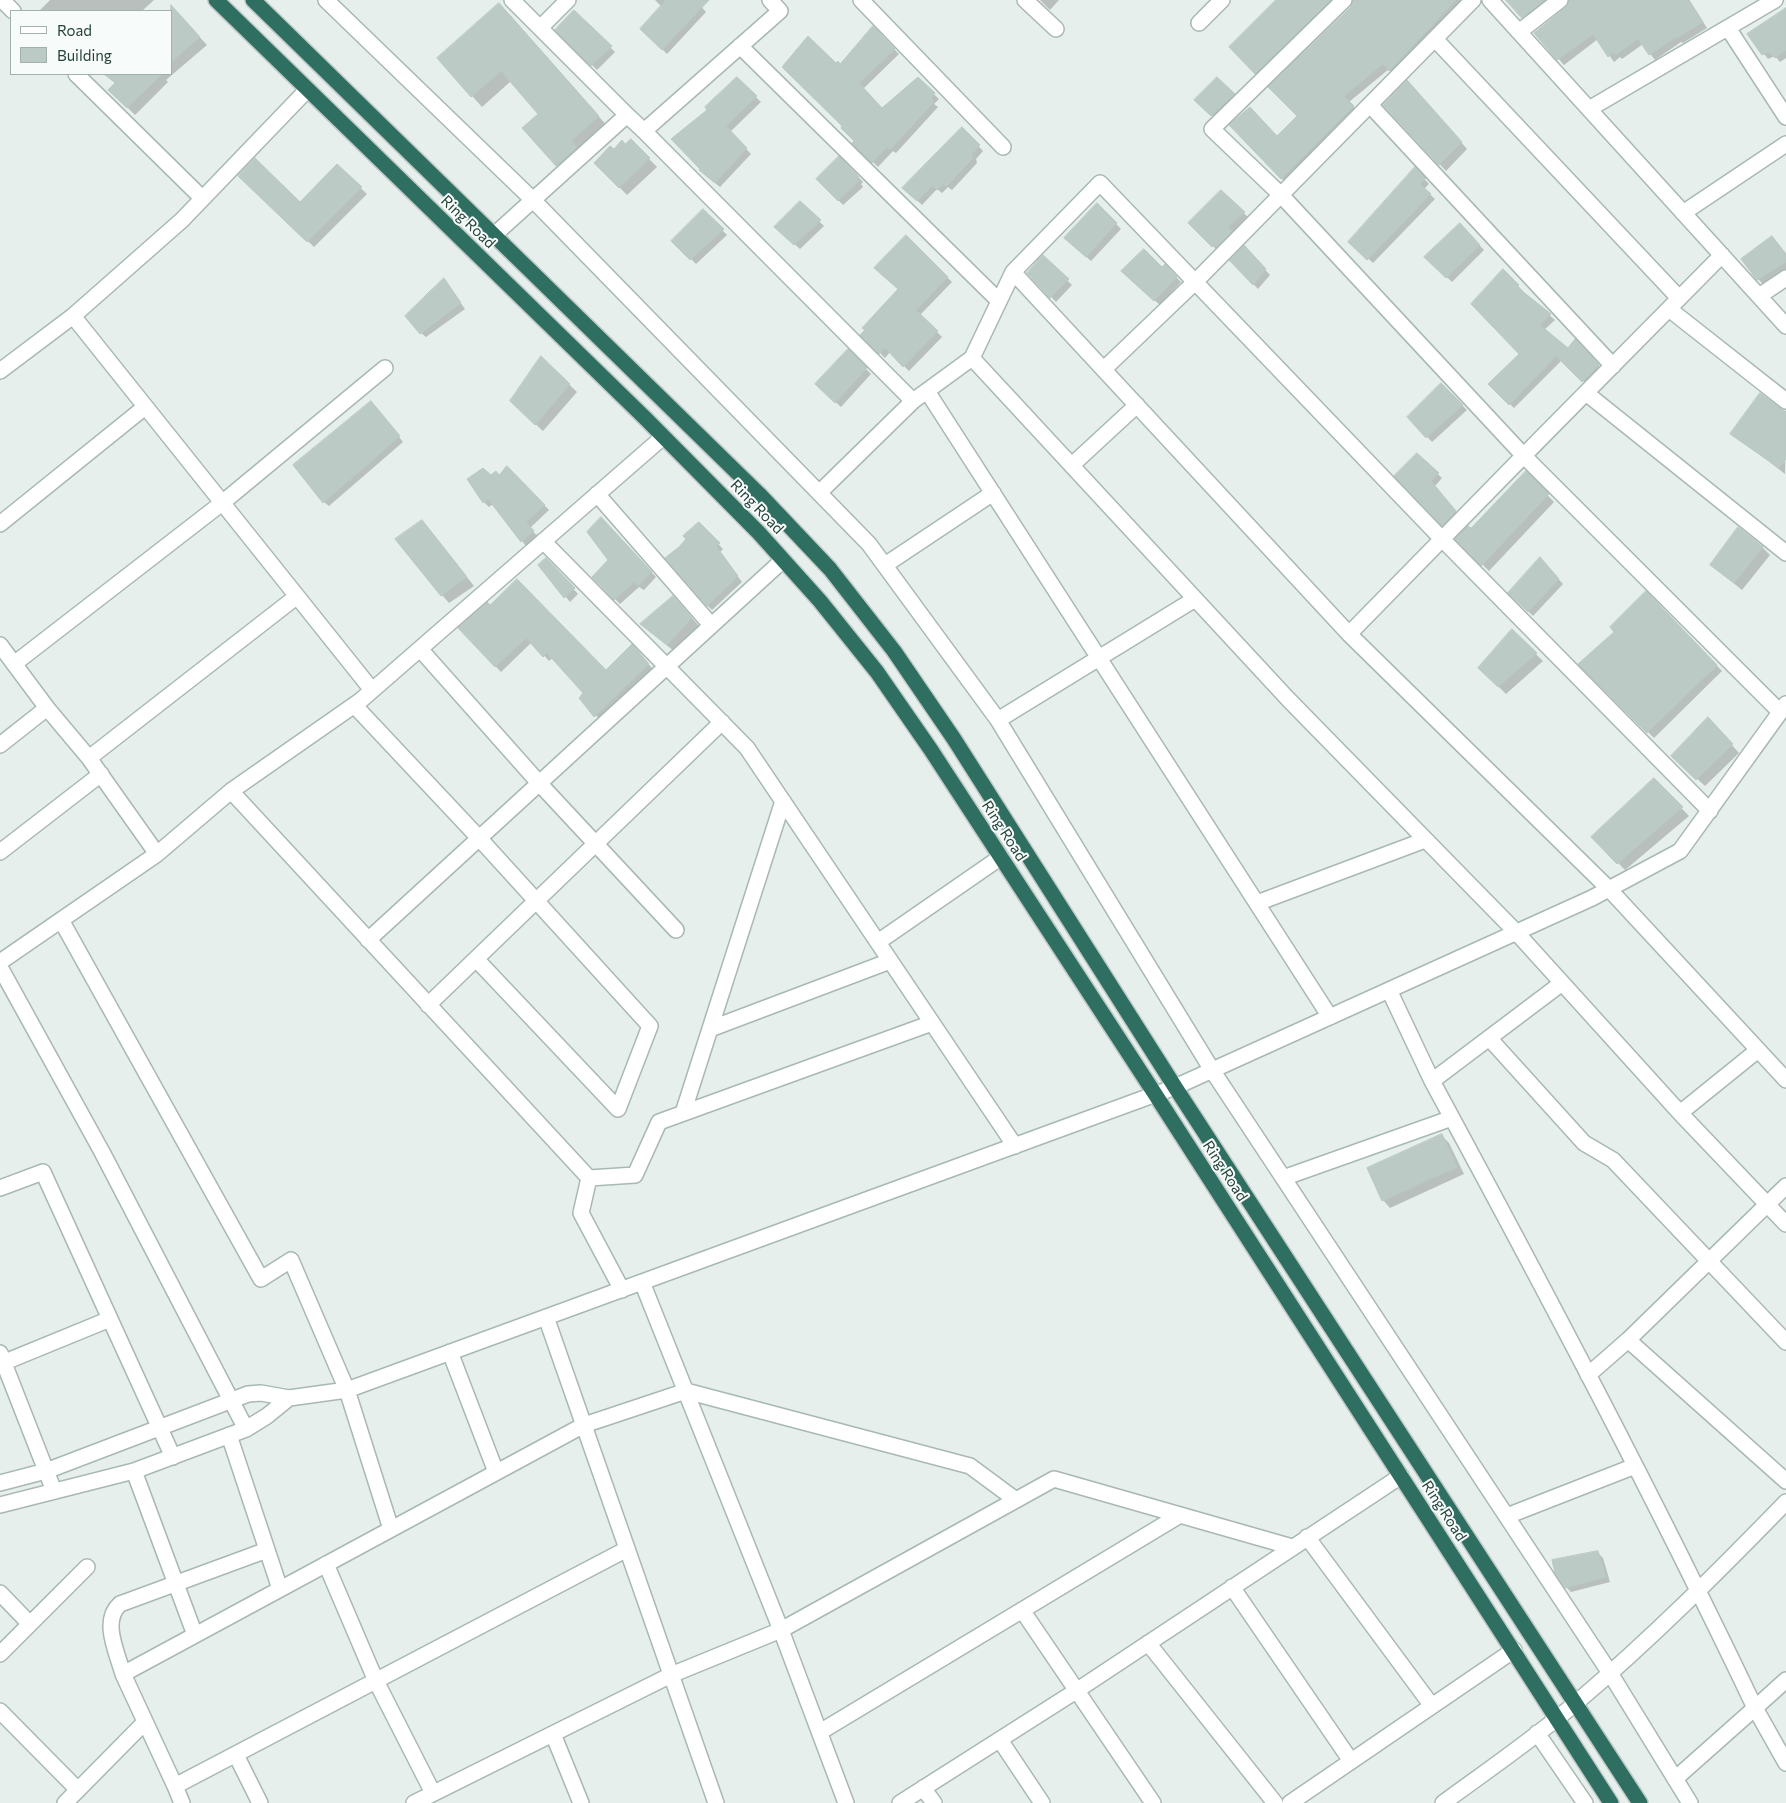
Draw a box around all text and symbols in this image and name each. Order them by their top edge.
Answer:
legend [10,10,172,75]
text: Road [57,21,92,39]
text: Building [57,46,112,64]
street label: Ring Road [437,192,499,252]
street label: Ring Road [727,476,787,538]
street label: Ring Road [978,797,1030,865]
street label: Ring Road [1199,1137,1251,1205]
street label: Ring Road [1418,1477,1470,1545]

